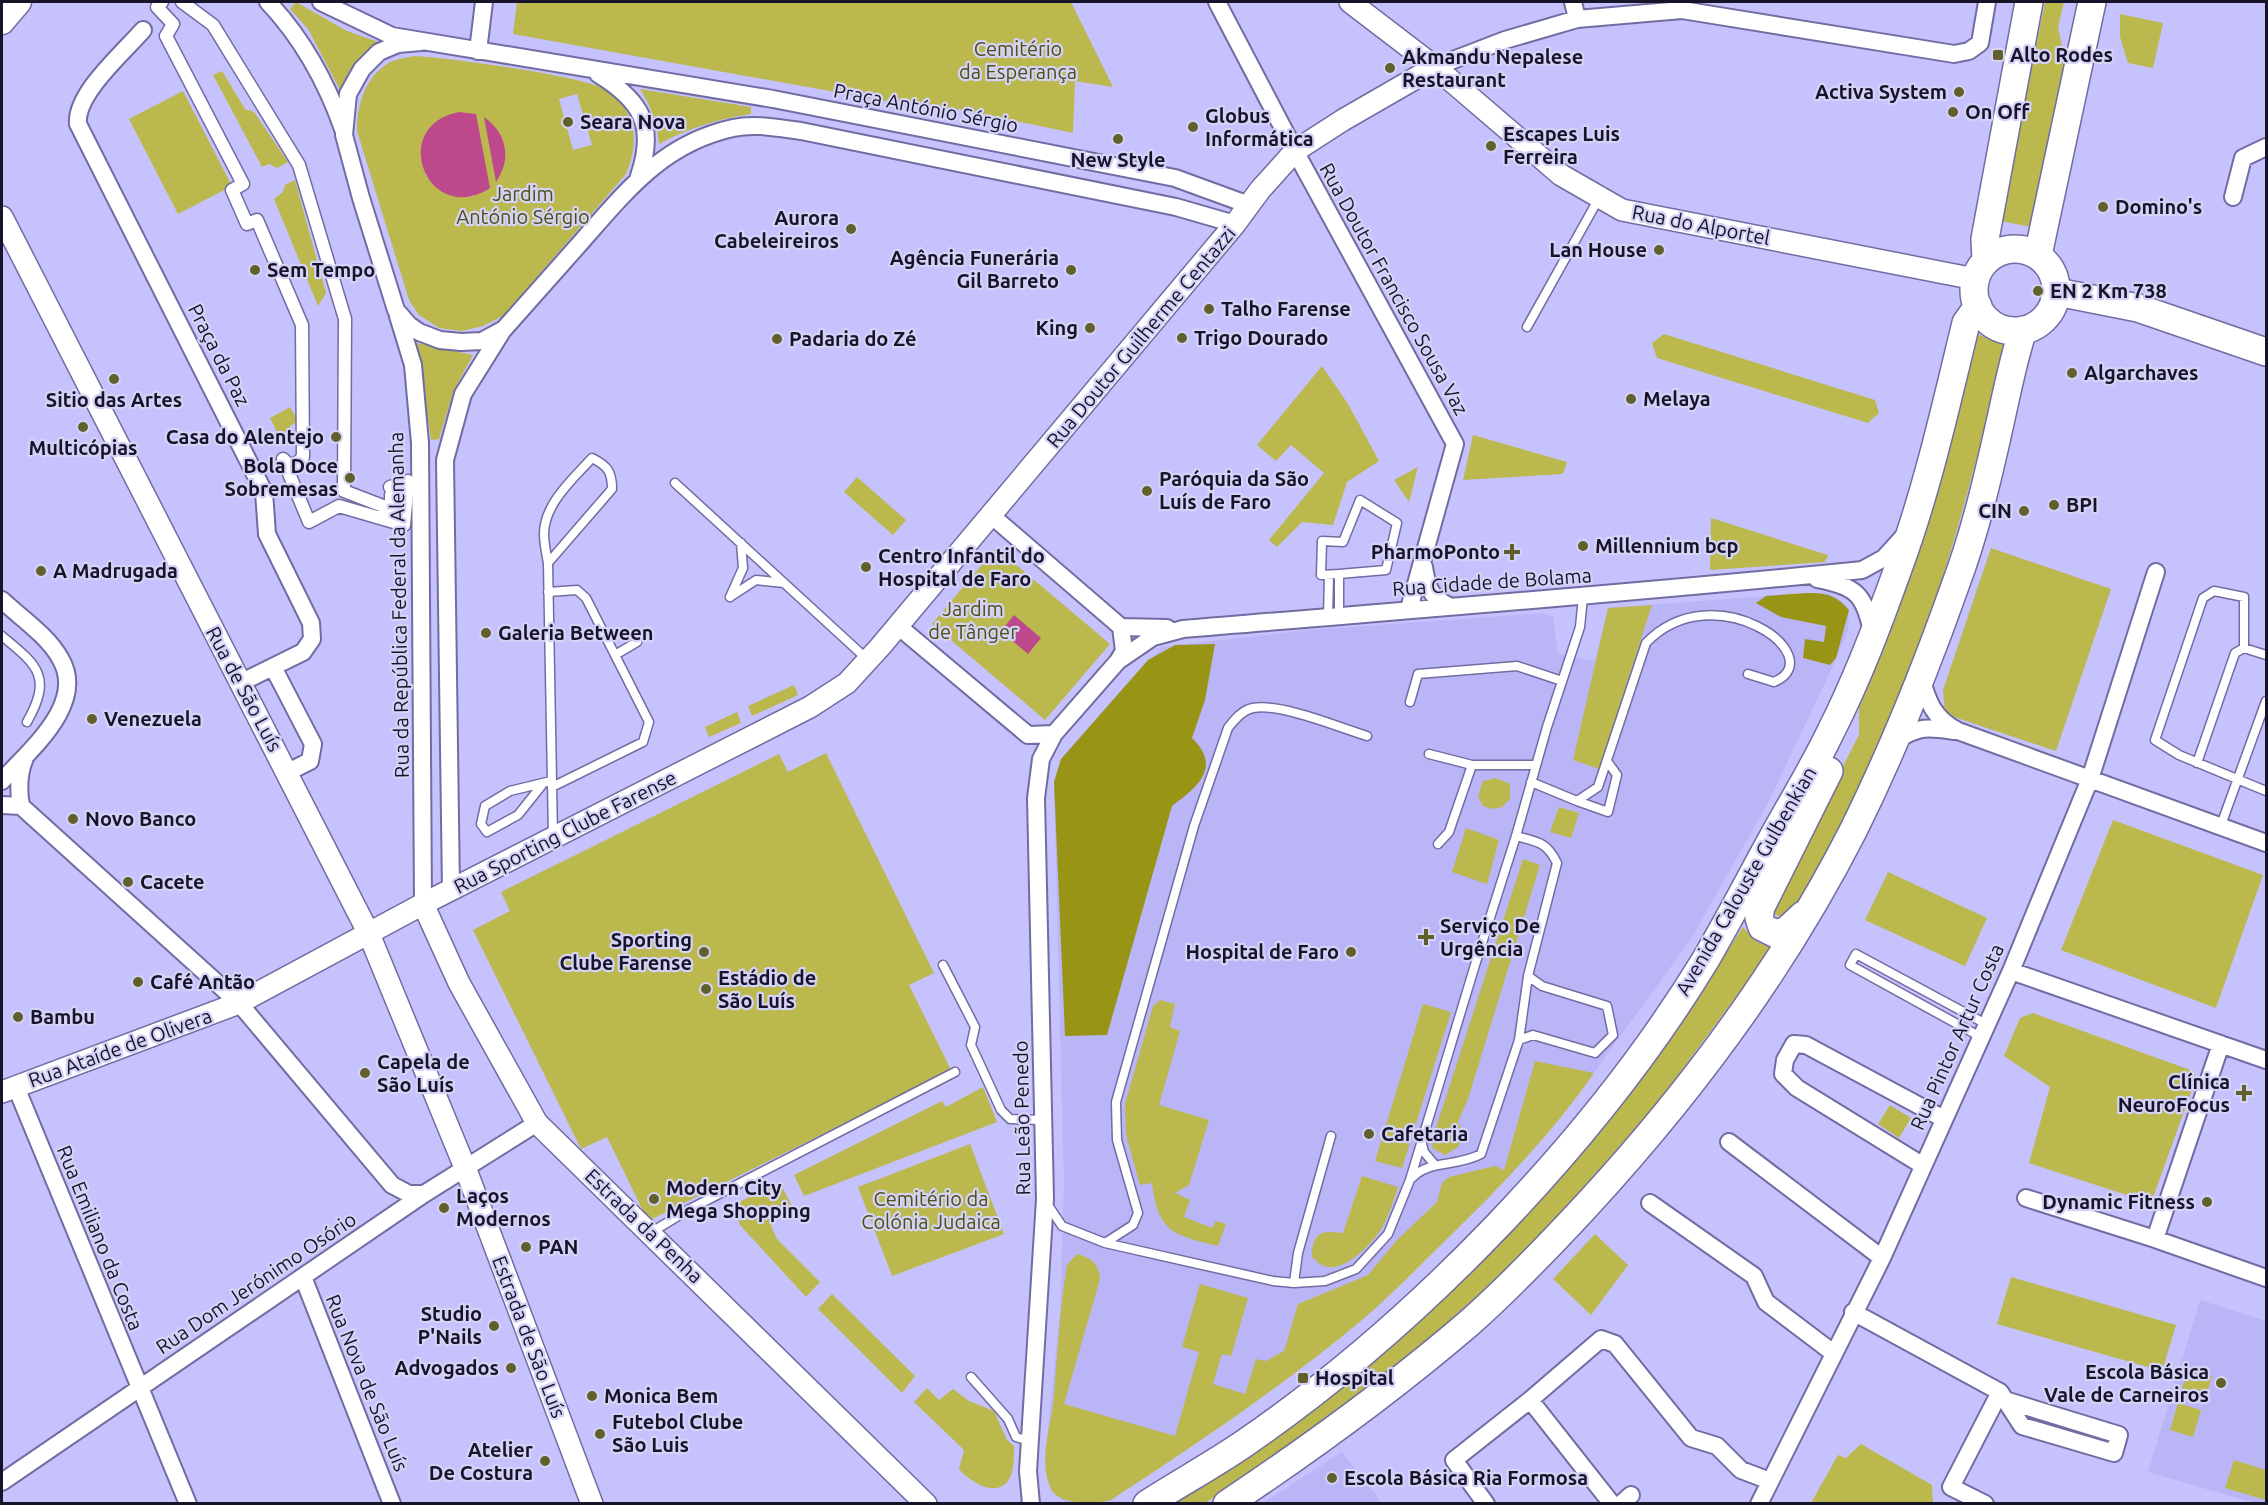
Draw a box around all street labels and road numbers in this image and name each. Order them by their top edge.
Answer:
street label: Praça António Sérgio [832,78,1020,137]
street label: Rua Doutor Francisco Sousa Vaz [1315,159,1473,419]
street label: Rua do Alportel [1630,200,1772,249]
street label: Rua Doutor Guilherme Centazzi [1041,221,1240,452]
street label: Praça da Paz [184,300,255,410]
street label: Rua da República Federal da Alemanha [384,432,413,778]
street label: Rua Cidade de Bolama [1391,563,1593,600]
street label: Rua de São Luís [202,622,287,755]
street label: Avenida Calouste Gulbenkian [1671,762,1821,999]
street label: Rua Sporting Clube Farense [450,765,680,898]
street label: Rua Pintor Artur Costa [1905,940,2008,1133]
street label: Rua Ataíde de Olivera [25,1004,215,1091]
street label: Rua Leão Penedo [1009,1040,1034,1196]
street label: Rua Emiliano da Costa [53,1142,148,1334]
street label: Estrada da Penha [581,1164,708,1288]
street label: Rua Dom Jerónimo Osório [151,1207,360,1358]
street label: Estrada de São Luís [488,1253,571,1421]
street label: Rua Nova de São Luís [321,1291,413,1475]

